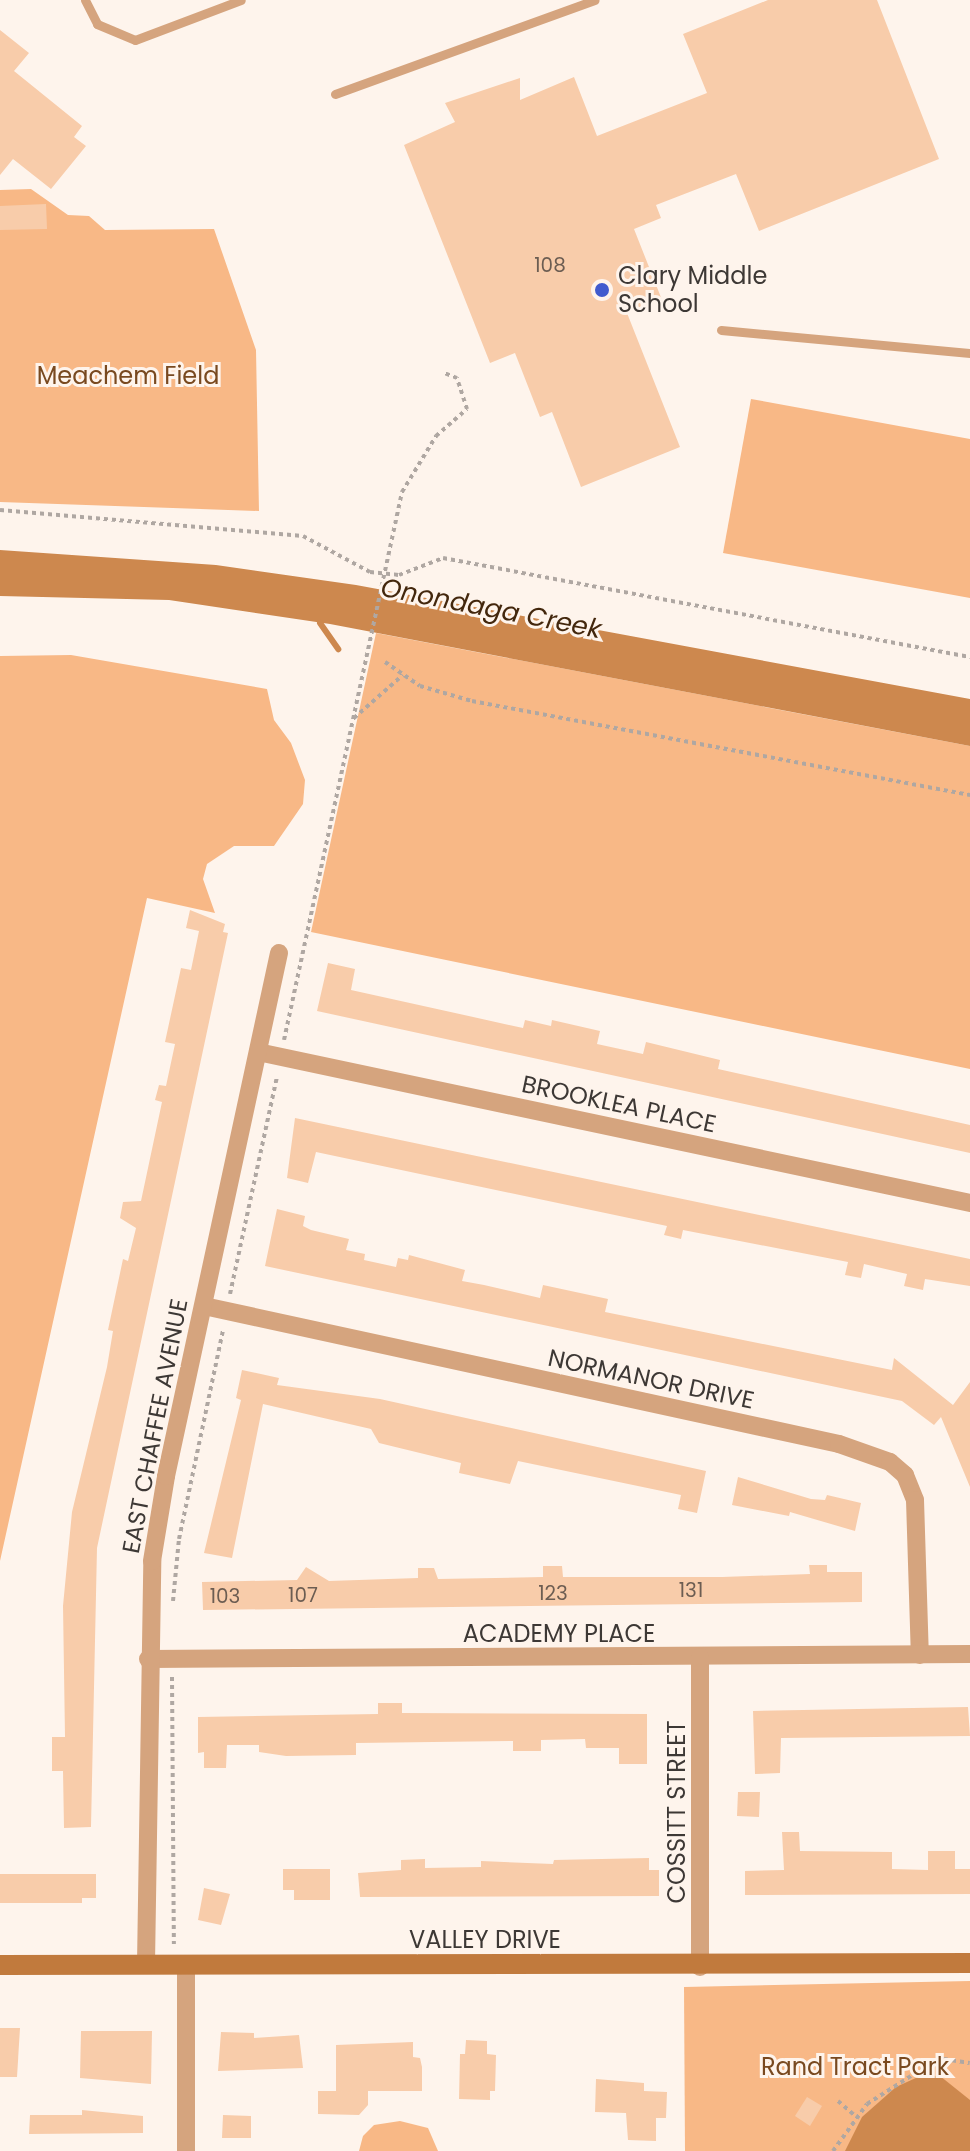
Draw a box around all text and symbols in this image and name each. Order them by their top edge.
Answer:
house number: 108 [534,253,566,277]
place label: Clary Middle School [618,262,767,318]
marker: Clary Middle School [593,281,611,299]
park label: Meachem Field [37,362,219,390]
water label: Onondaga Creek [378,572,604,646]
street label: BROOKLEA PLACE [519,1069,719,1139]
street label: EAST CHAFFEE AVENUE [116,1296,194,1556]
street label: NORMANOR DRIVE [545,1343,757,1415]
house number: 131 [679,1578,703,1602]
house number: 123 [538,1581,568,1605]
house number: 107 [288,1583,318,1607]
house number: 103 [210,1584,240,1608]
street label: ACADEMY PLACE [463,1620,655,1648]
street label: COSSITT STREET [663,1720,691,1904]
street label: VALLEY DRIVE [409,1926,561,1954]
park label: Rand Tract Park [761,2053,949,2081]

